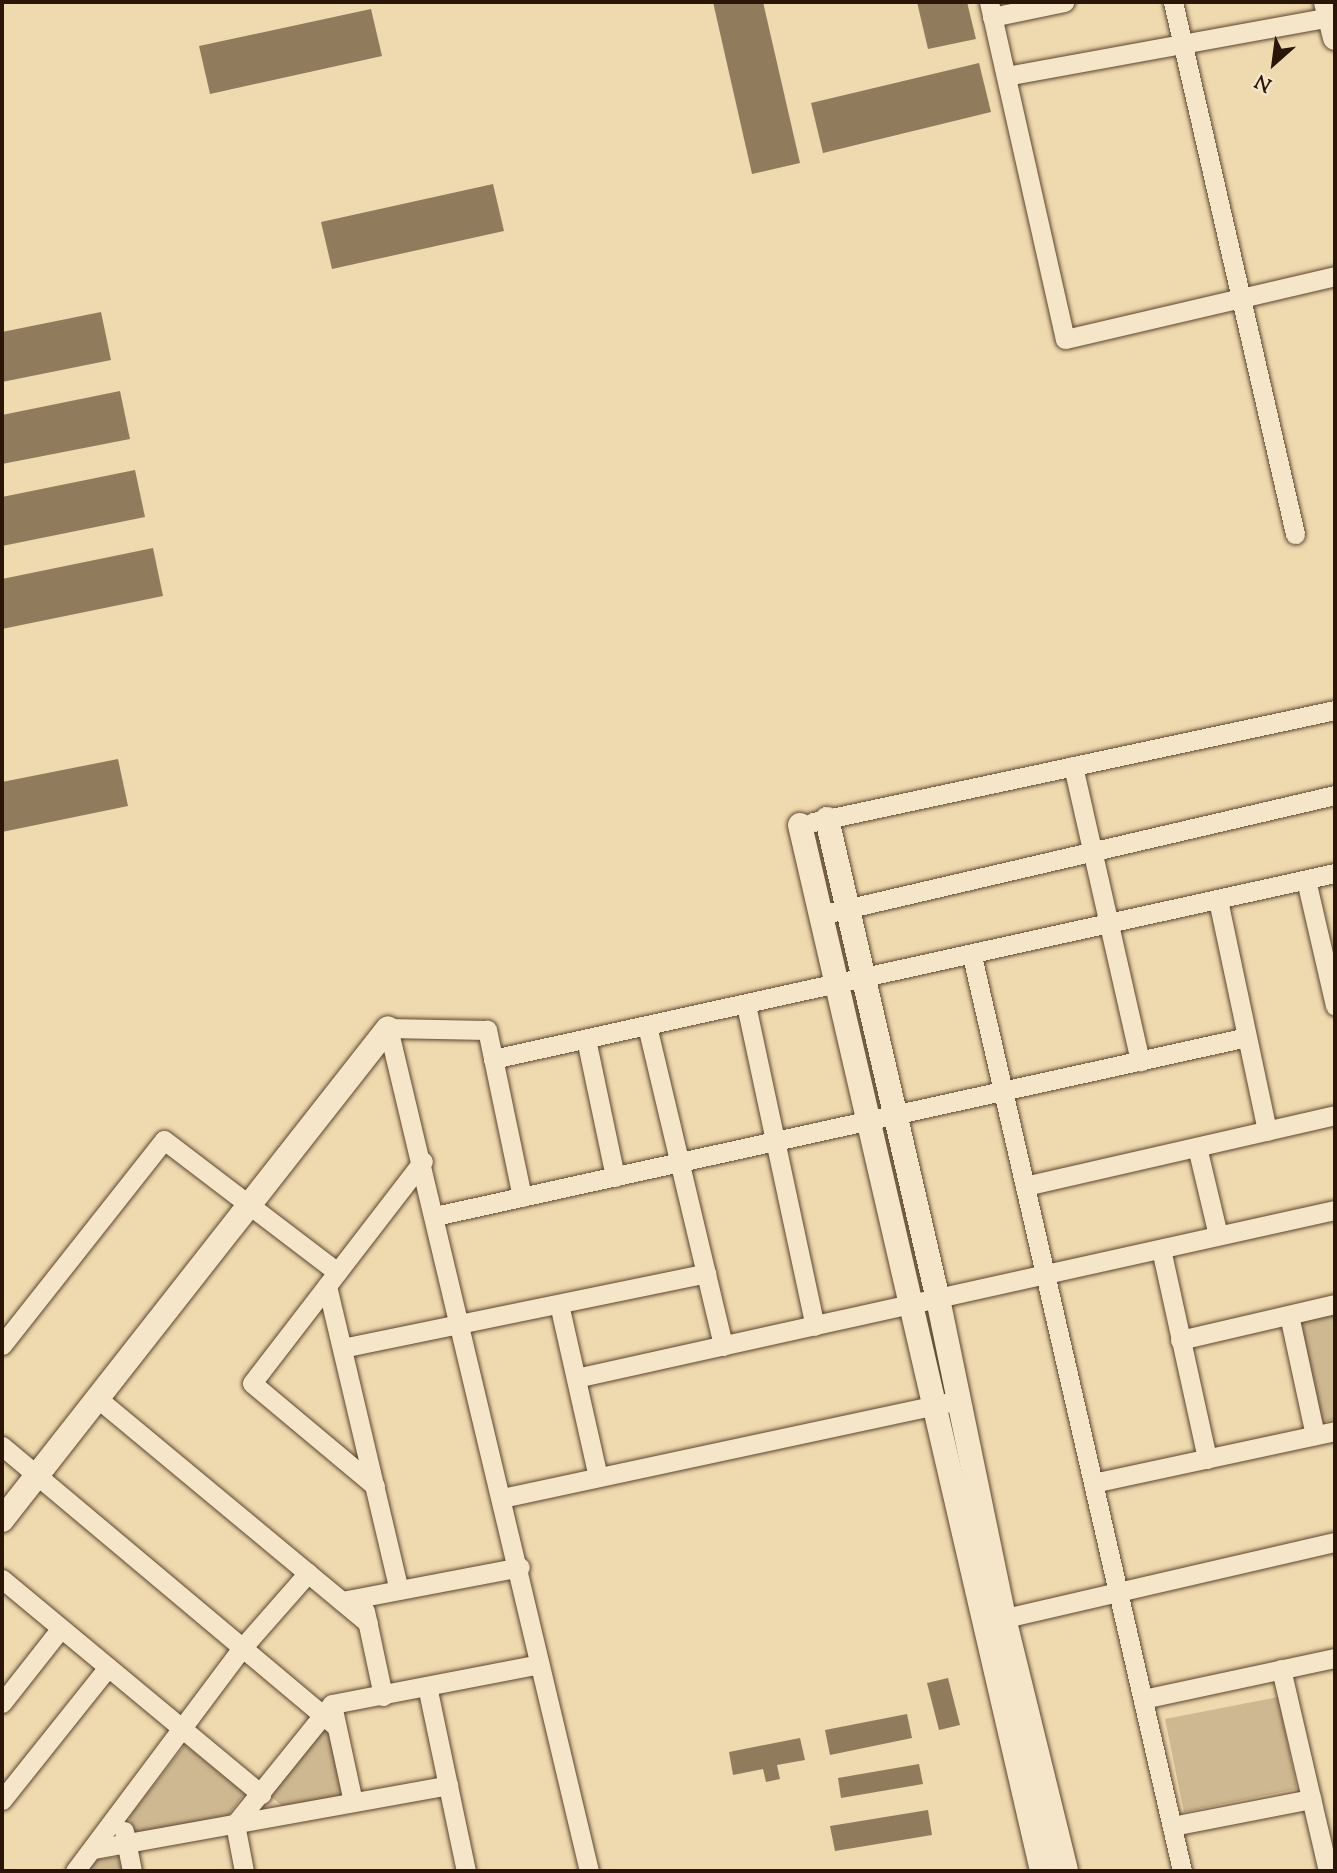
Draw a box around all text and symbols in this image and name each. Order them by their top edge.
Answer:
north arrow [1239,28,1309,98]
text: N [1251,67,1277,97]

